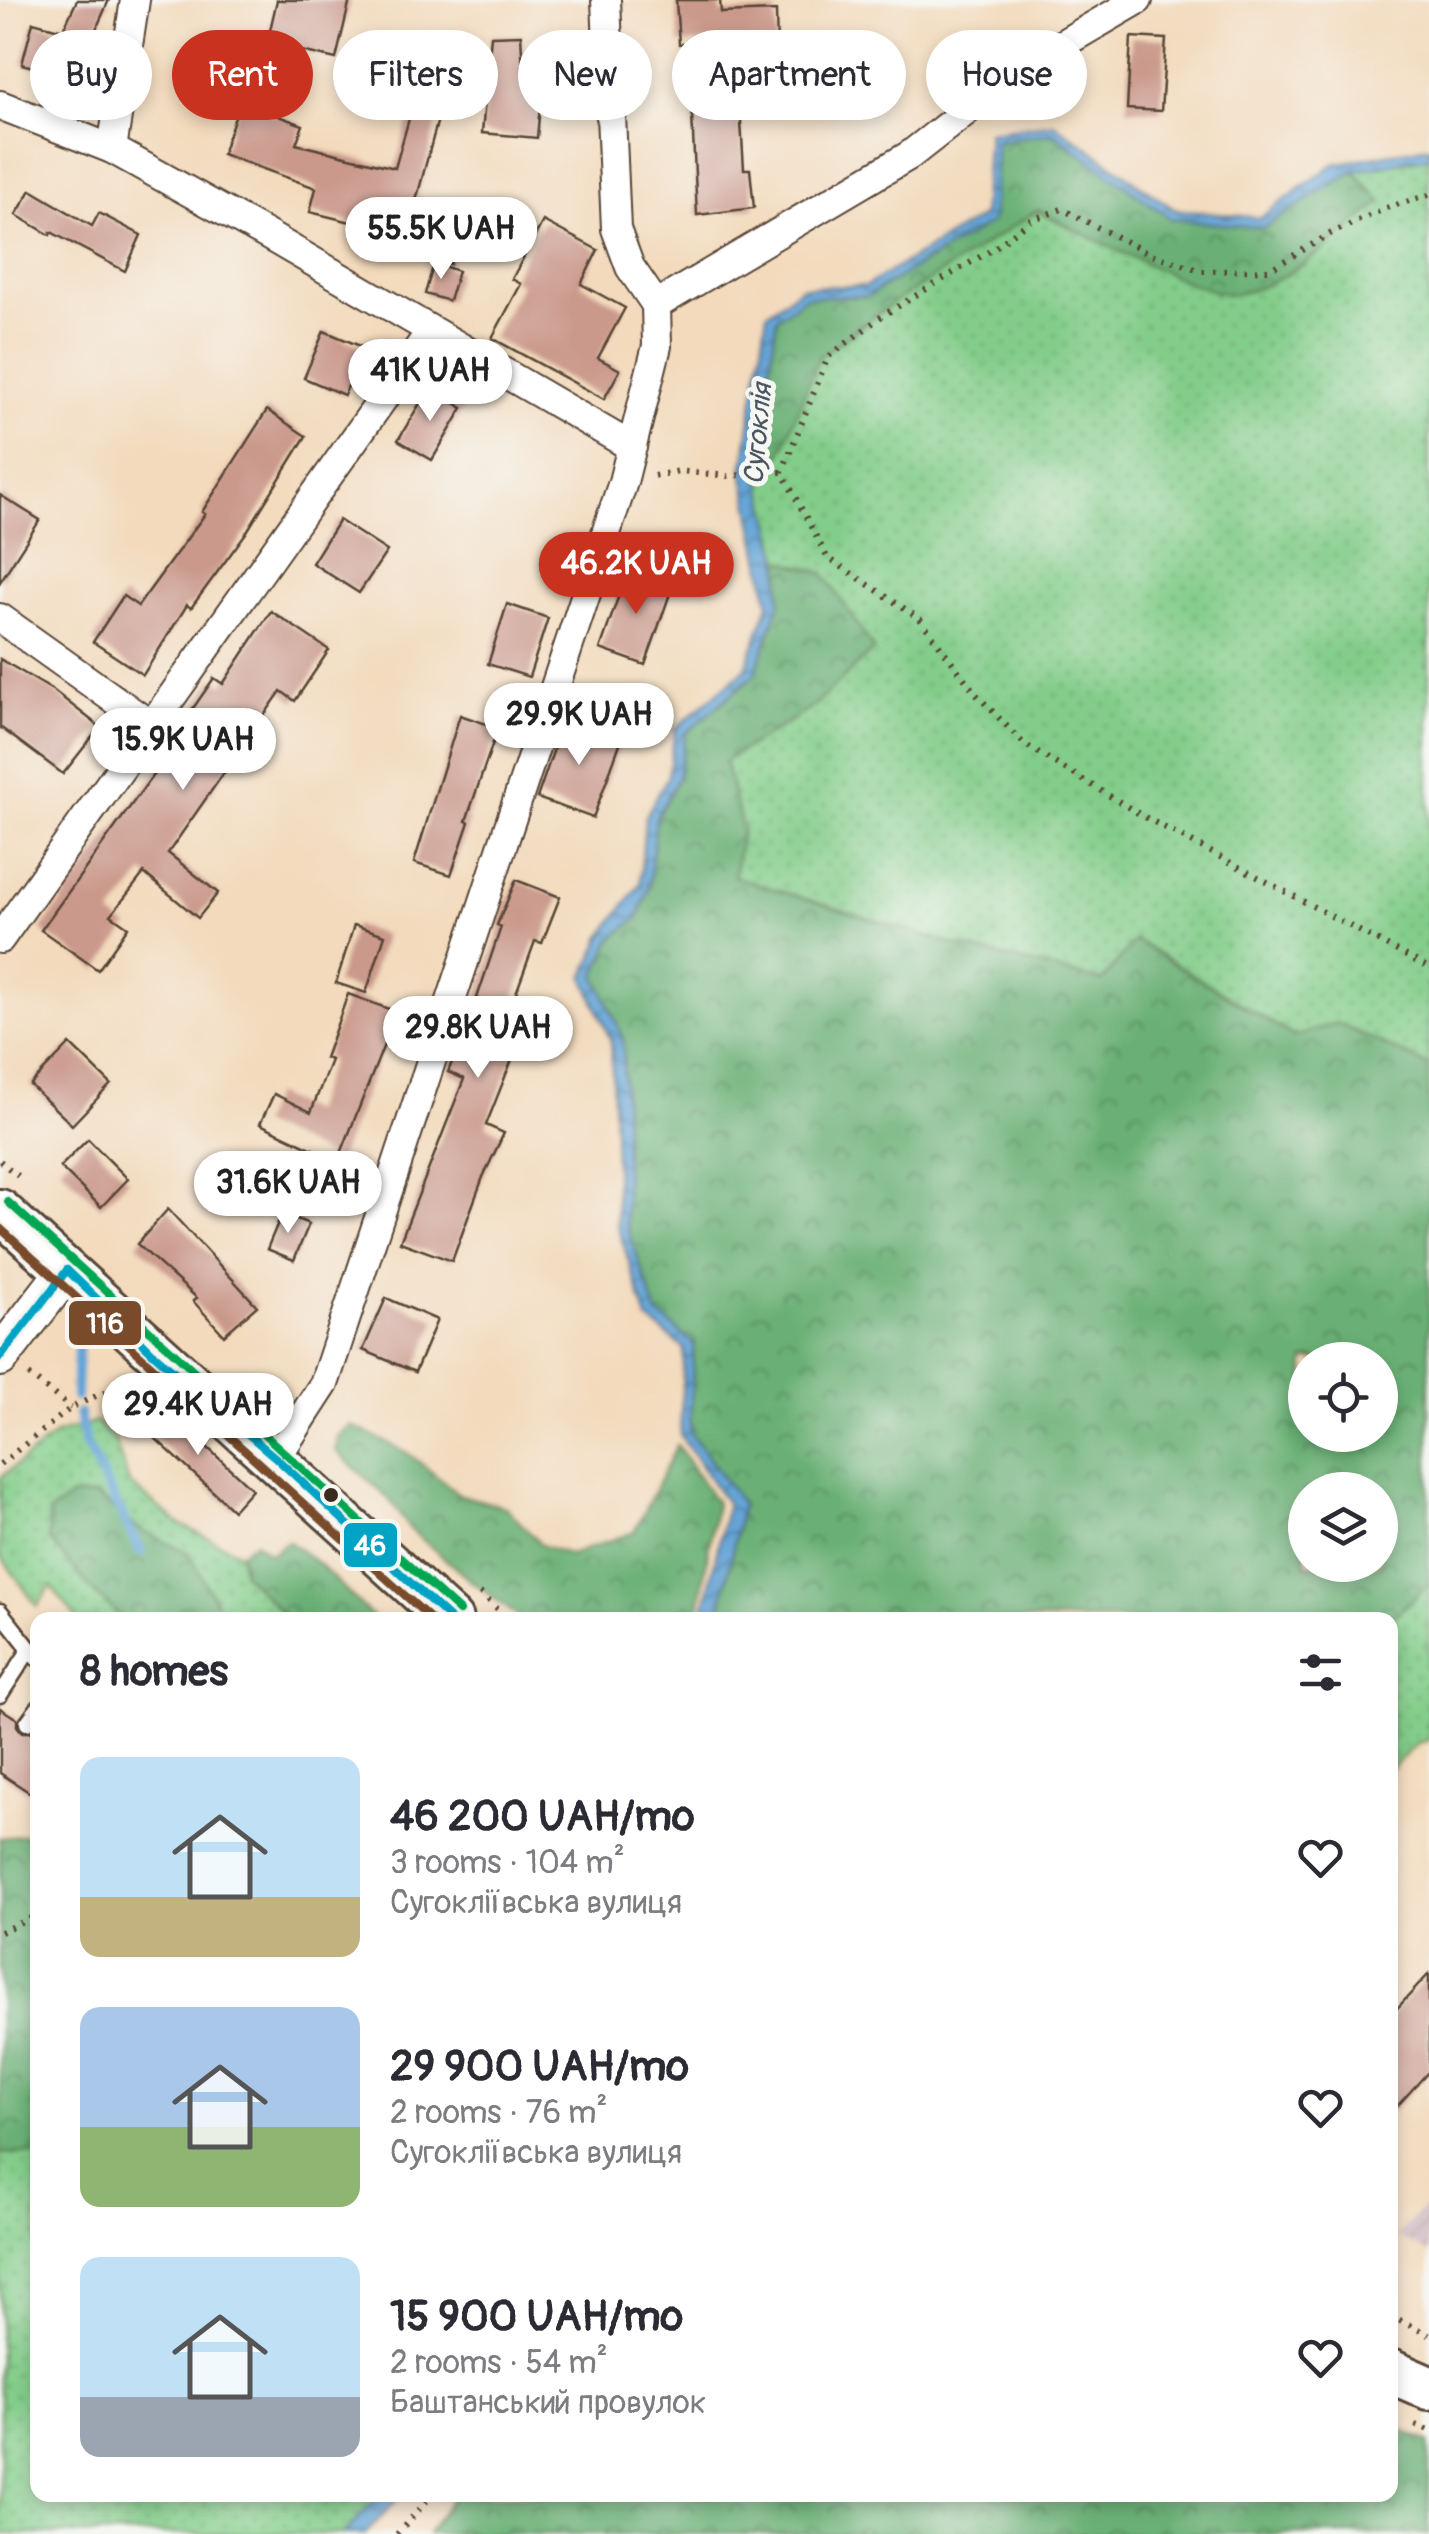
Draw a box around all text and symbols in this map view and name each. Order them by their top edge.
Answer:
chip: Buy [30,30,152,120]
chip: Rent [172,30,313,120]
chip: Filters [333,30,498,120]
chip: New [518,30,652,120]
chip: Apartment [672,30,906,120]
chip: House [926,30,1087,120]
pin: 55.5K UAH [327,197,555,282]
text: 55.5K UAH [367,209,515,249]
pin: 41K UAH [338,339,522,424]
text: 41K UAH [370,351,490,391]
water label: Сугоклія [737,379,781,486]
pin: 46.2K UAH [522,532,750,617]
text: 46.2K UAH [561,544,711,584]
pin: 29.9K UAH [465,683,693,768]
text: 29.9K UAH [506,695,652,735]
pin: 15.9K UAH [69,708,297,793]
text: 15.9K UAH [112,720,254,760]
pin: 29.8K UAH [364,996,592,1081]
text: 29.8K UAH [405,1008,551,1048]
pin: 31.6K UAH [174,1151,402,1236]
text: 31.6K UAH [216,1163,360,1203]
line badge: 116 [67,1299,143,1347]
text: 116 [86,1307,124,1342]
map controls [1288,1342,1398,1582]
button: locate [1288,1342,1398,1452]
pin: 29.4K UAH [84,1373,312,1458]
text: 29.4K UAH [124,1385,272,1425]
button: layers [1288,1472,1398,1582]
unlabelled marker [321,1485,341,1505]
line badge: 46 [342,1521,399,1569]
text: 46 [354,1529,386,1564]
icon: filters [1293,1645,1348,1700]
text: 8 homes [80,1646,228,1698]
text: 46 200 UAH/mo [390,1791,694,1843]
icon: home [160,1797,280,1917]
icon: heart [1293,1830,1348,1885]
text: 3 rooms · 104 m² [390,1843,625,1883]
text: Сугокліївська вулиця [390,1883,682,1923]
text: 29 900 UAH/mo [390,2041,689,2093]
icon: home [160,2047,280,2167]
icon: heart [1293,2080,1348,2135]
text: 2 rooms · 76 m² [390,2093,607,2133]
text: Сугокліївська вулиця [390,2133,682,2173]
text: 15 900 UAH/mo [390,2291,683,2343]
icon: home [160,2297,280,2417]
icon: heart [1293,2330,1348,2385]
text: 2 rooms · 54 m² [390,2343,608,2383]
text: Баштанський провулок [390,2383,706,2423]

